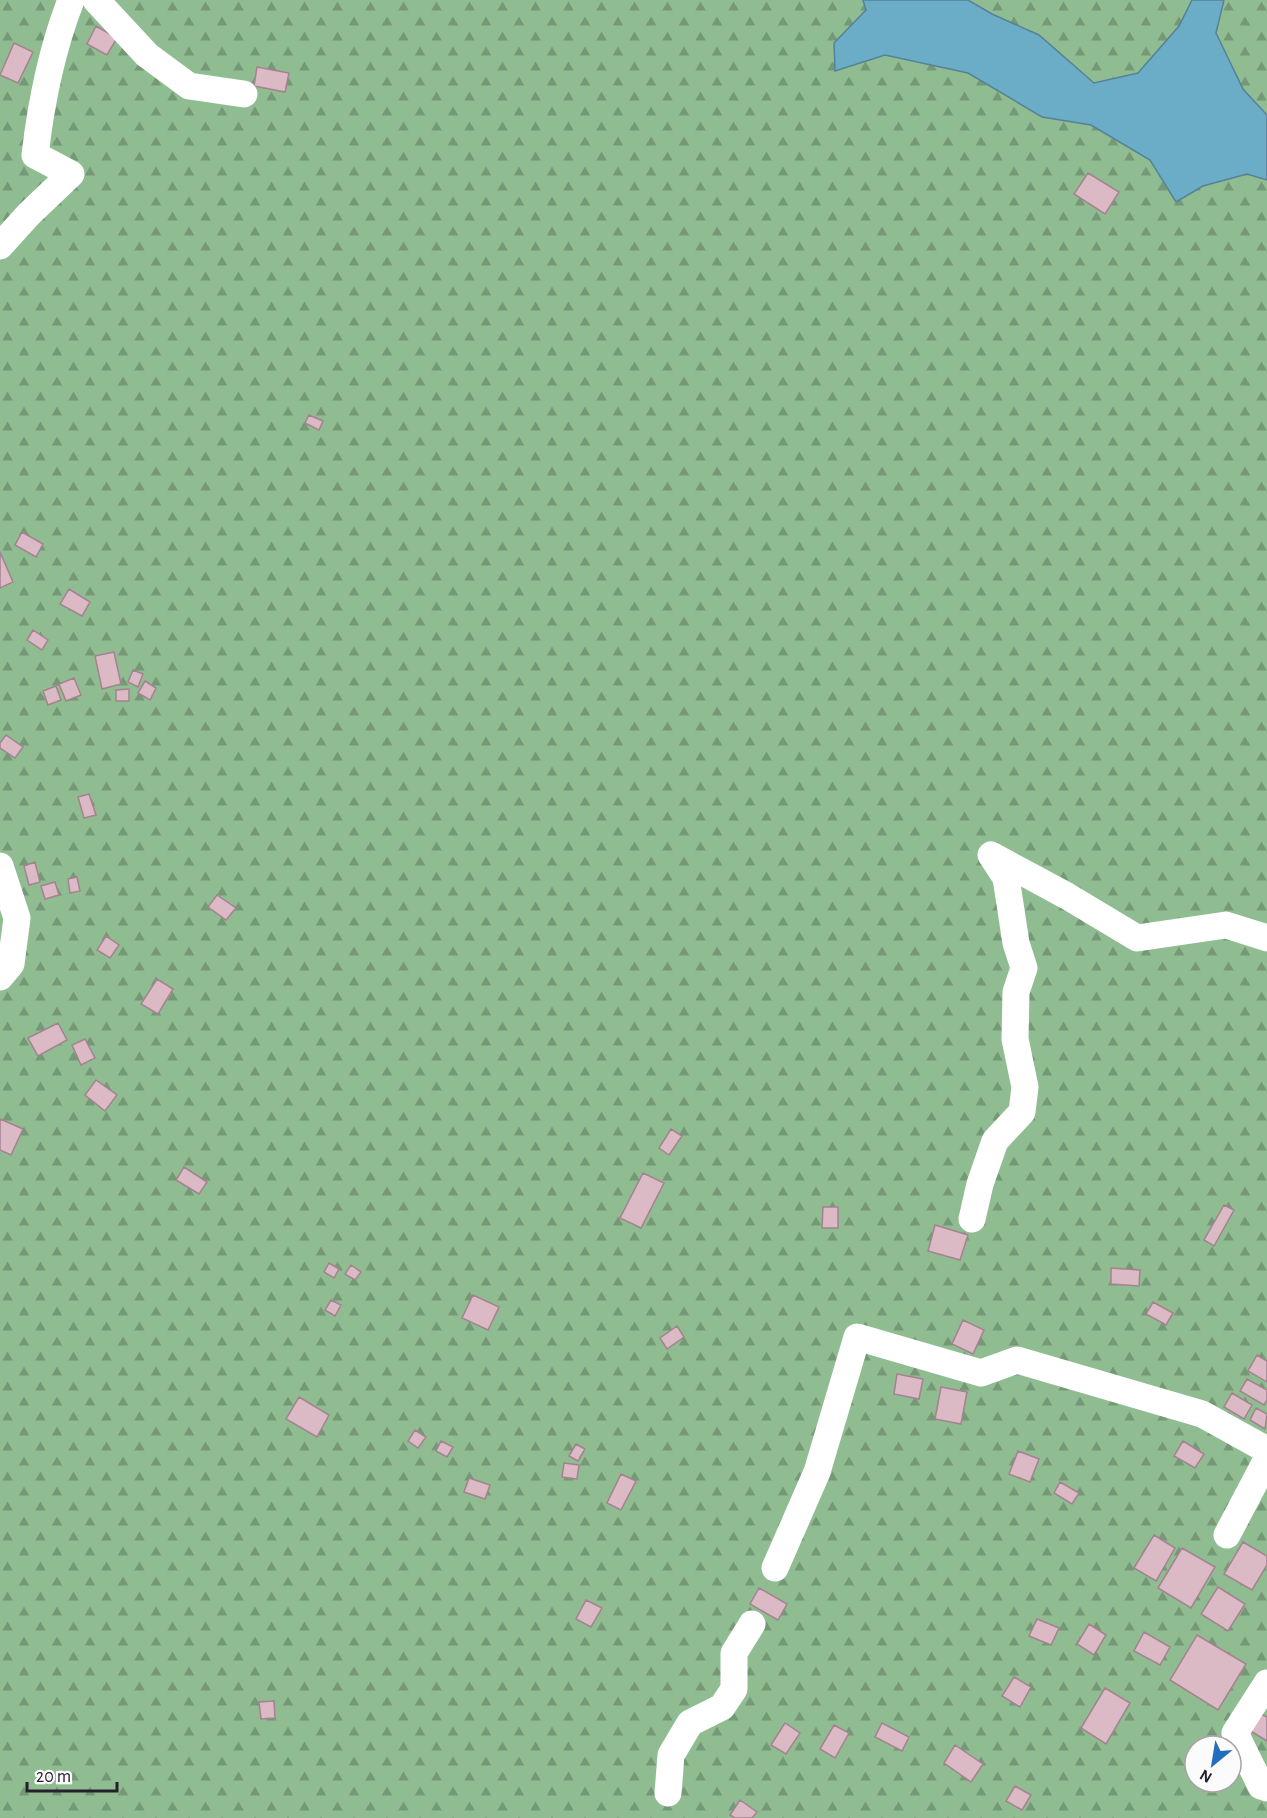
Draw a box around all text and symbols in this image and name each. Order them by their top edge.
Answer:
north arrow [1183,1734,1243,1794]
scale bar [27,1755,117,1793]
text: N [1197,1766,1215,1786]
text: 20 m [36,1768,71,1786]

